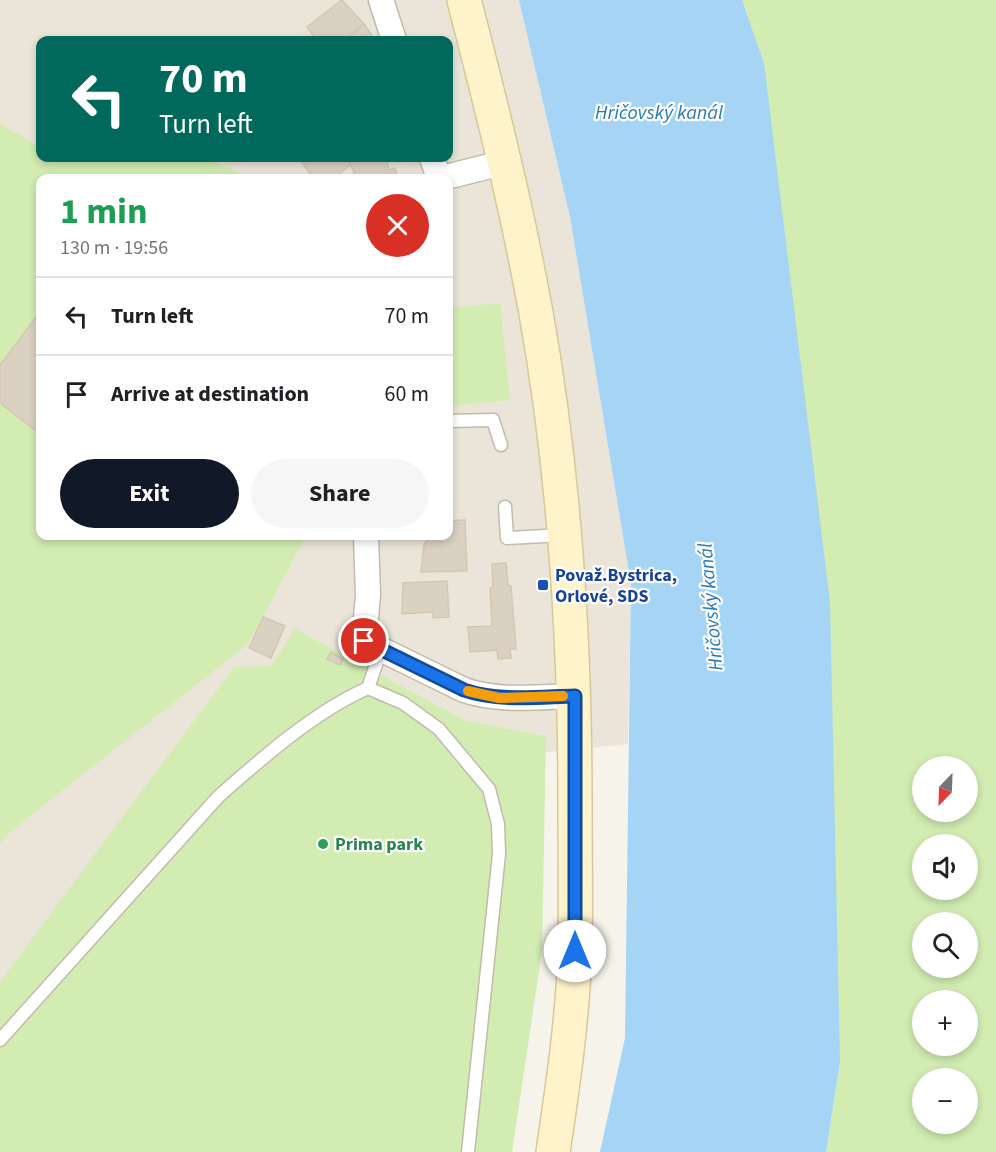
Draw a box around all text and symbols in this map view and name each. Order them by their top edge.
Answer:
text: 70 m [159,49,248,109]
icon: left [60,60,138,138]
water label: Hričovský kanál [595,99,723,127]
text: Turn left [159,105,253,144]
text: 1 min [60,186,148,237]
button: close [366,194,429,257]
text: 130 m · 19:56 [60,234,168,262]
icon: left [60,300,93,333]
text: Turn left [111,300,193,332]
text: 70 m [384,300,429,332]
icon: arrive [60,378,93,411]
text: Arrive at destination [111,378,309,410]
text: 60 m [384,378,429,410]
button: Exit [60,459,239,528]
button: Share [251,459,429,528]
water label: Hričovský kanál [691,542,731,672]
place label: Považ.Bystrica, Orlové, SDS [555,563,677,609]
marker: Považ.Bystrica, Orlové, SDS [536,578,550,592]
pin [338,615,389,666]
icon: arrive [347,624,380,657]
north arrow [912,756,978,822]
map controls [912,756,978,1134]
place label: Prima park [335,832,423,857]
button: sound [912,834,978,900]
marker: Prima park [316,837,330,851]
button: search [912,912,978,978]
position arrow [543,919,607,983]
button: + [912,990,978,1056]
button: − [912,1068,978,1134]

